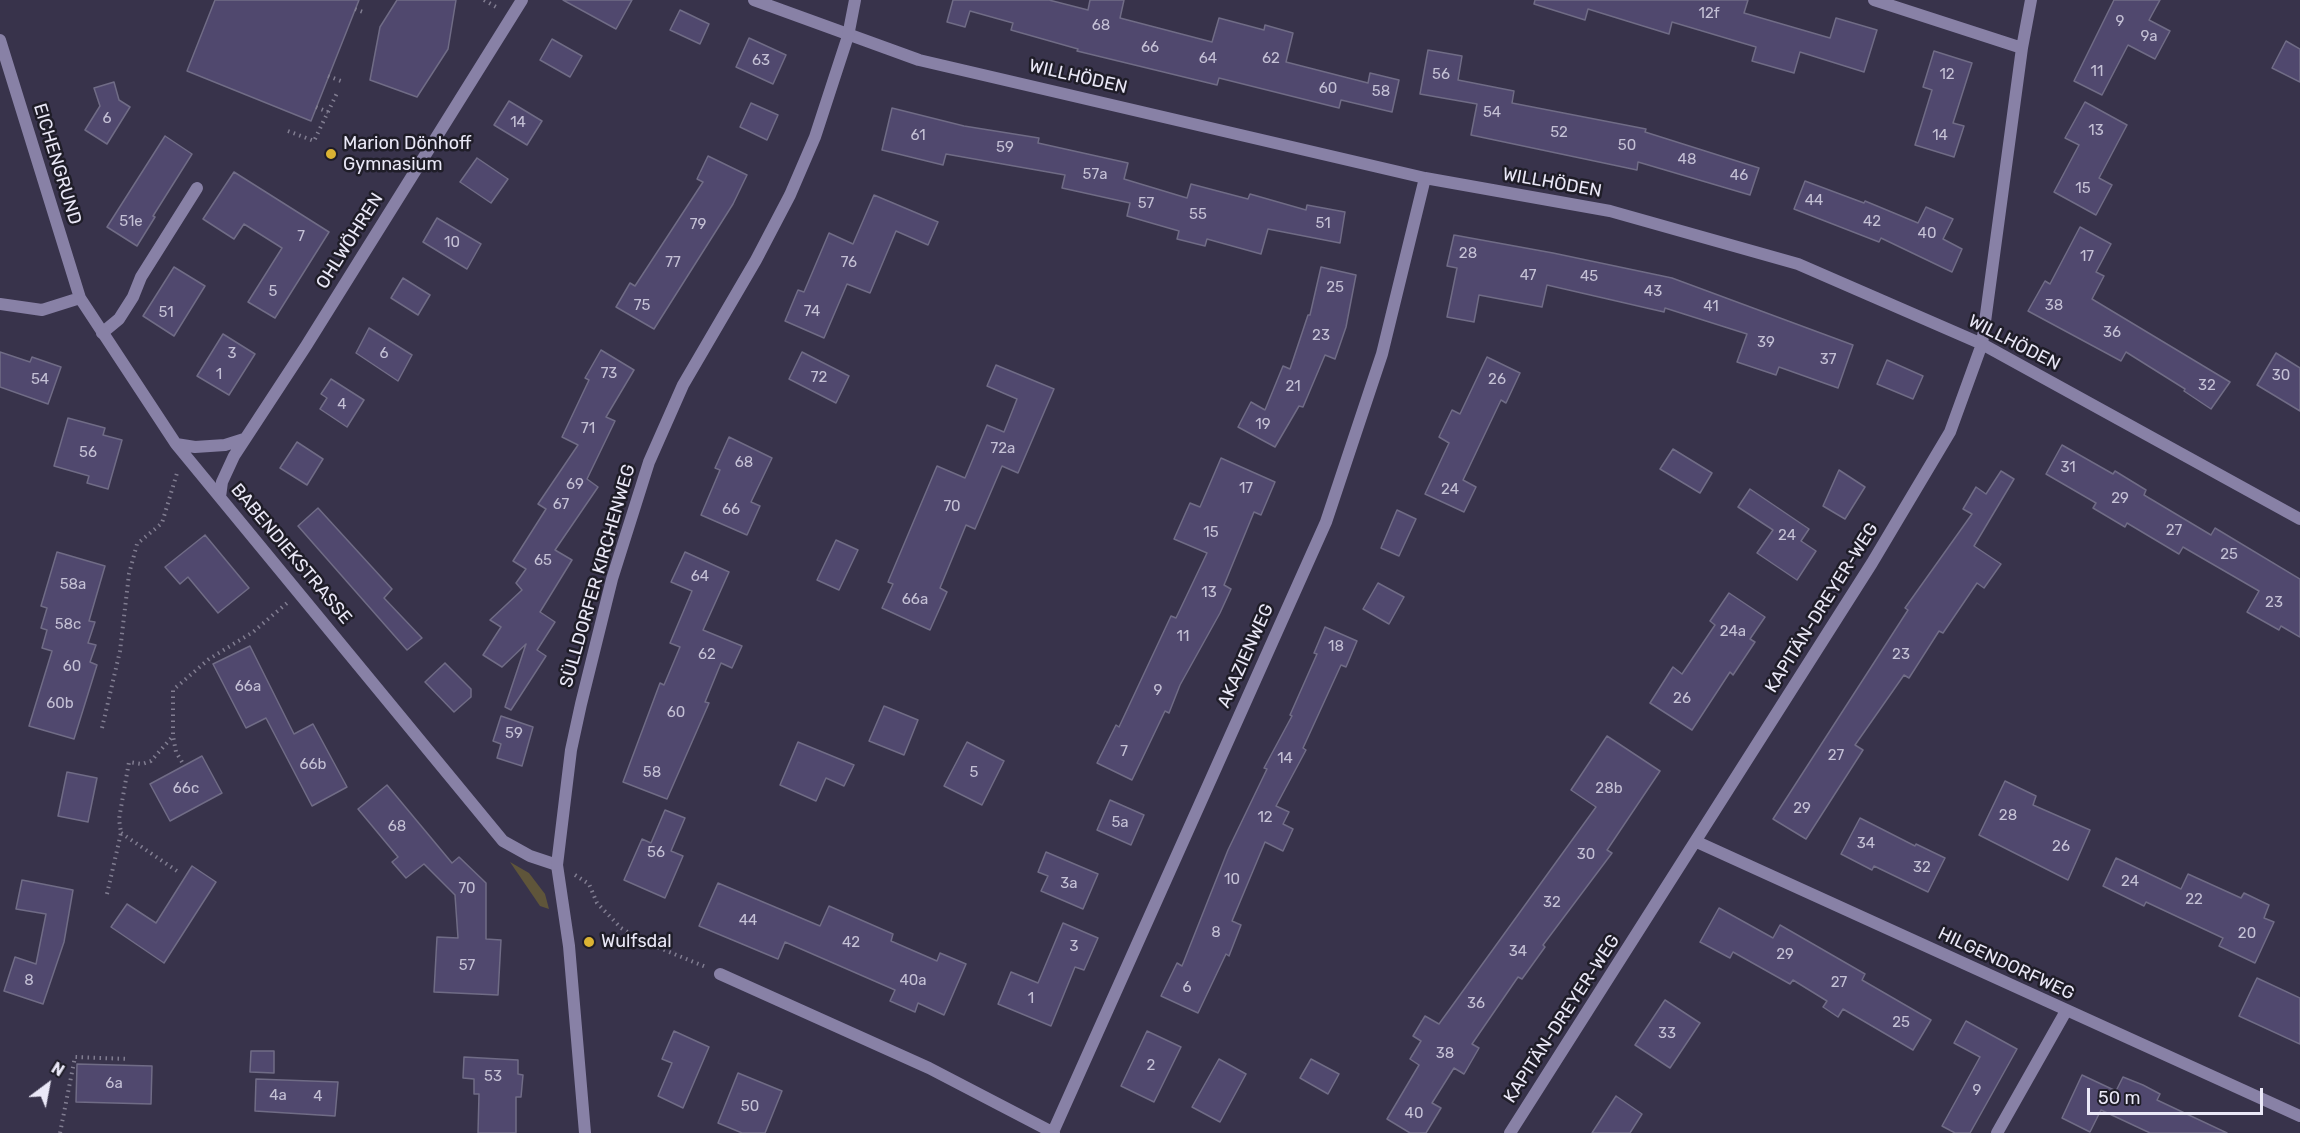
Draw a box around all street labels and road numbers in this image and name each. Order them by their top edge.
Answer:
street label: WILLHÖDEN [1027,55,1129,99]
street label: EICHENGRUND [28,101,86,227]
street label: WILLHÖDEN [1501,164,1603,202]
street label: OHLWÖHREN [312,189,388,293]
street label: WILLHÖDEN [1964,311,2064,375]
street label: SÜLLDORFER KIRCHENWEG [556,462,640,690]
street label: BABENDIEKSTRASSE [226,479,356,629]
street label: KAPITÄN-DREYER-WEG [1761,519,1883,697]
street label: AKAZIENWEG [1213,601,1279,711]
street label: HILGENDORFWEG [1934,923,2078,1005]
street label: KAPITÄN-DREYER-WEG [1499,931,1625,1107]

